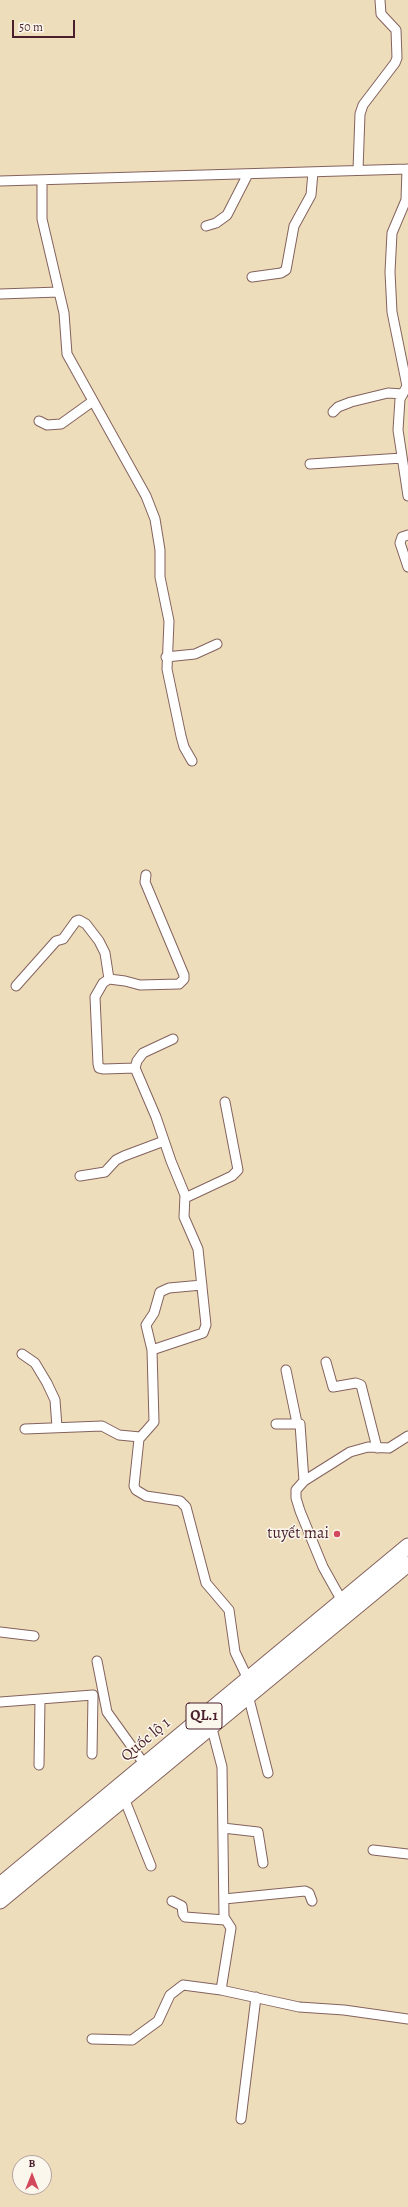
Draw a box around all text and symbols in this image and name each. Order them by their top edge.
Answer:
scale bar [14,12,77,38]
text: 50 m [19,19,43,35]
place label: tuyết mai [267,1524,329,1544]
marker: tuyết mai [332,1529,342,1539]
road number: QL.1 [186,1703,222,1729]
street label: Quốc lộ 1 [118,1714,174,1766]
north arrow [12,2155,52,2195]
text: B [29,2156,35,2171]

